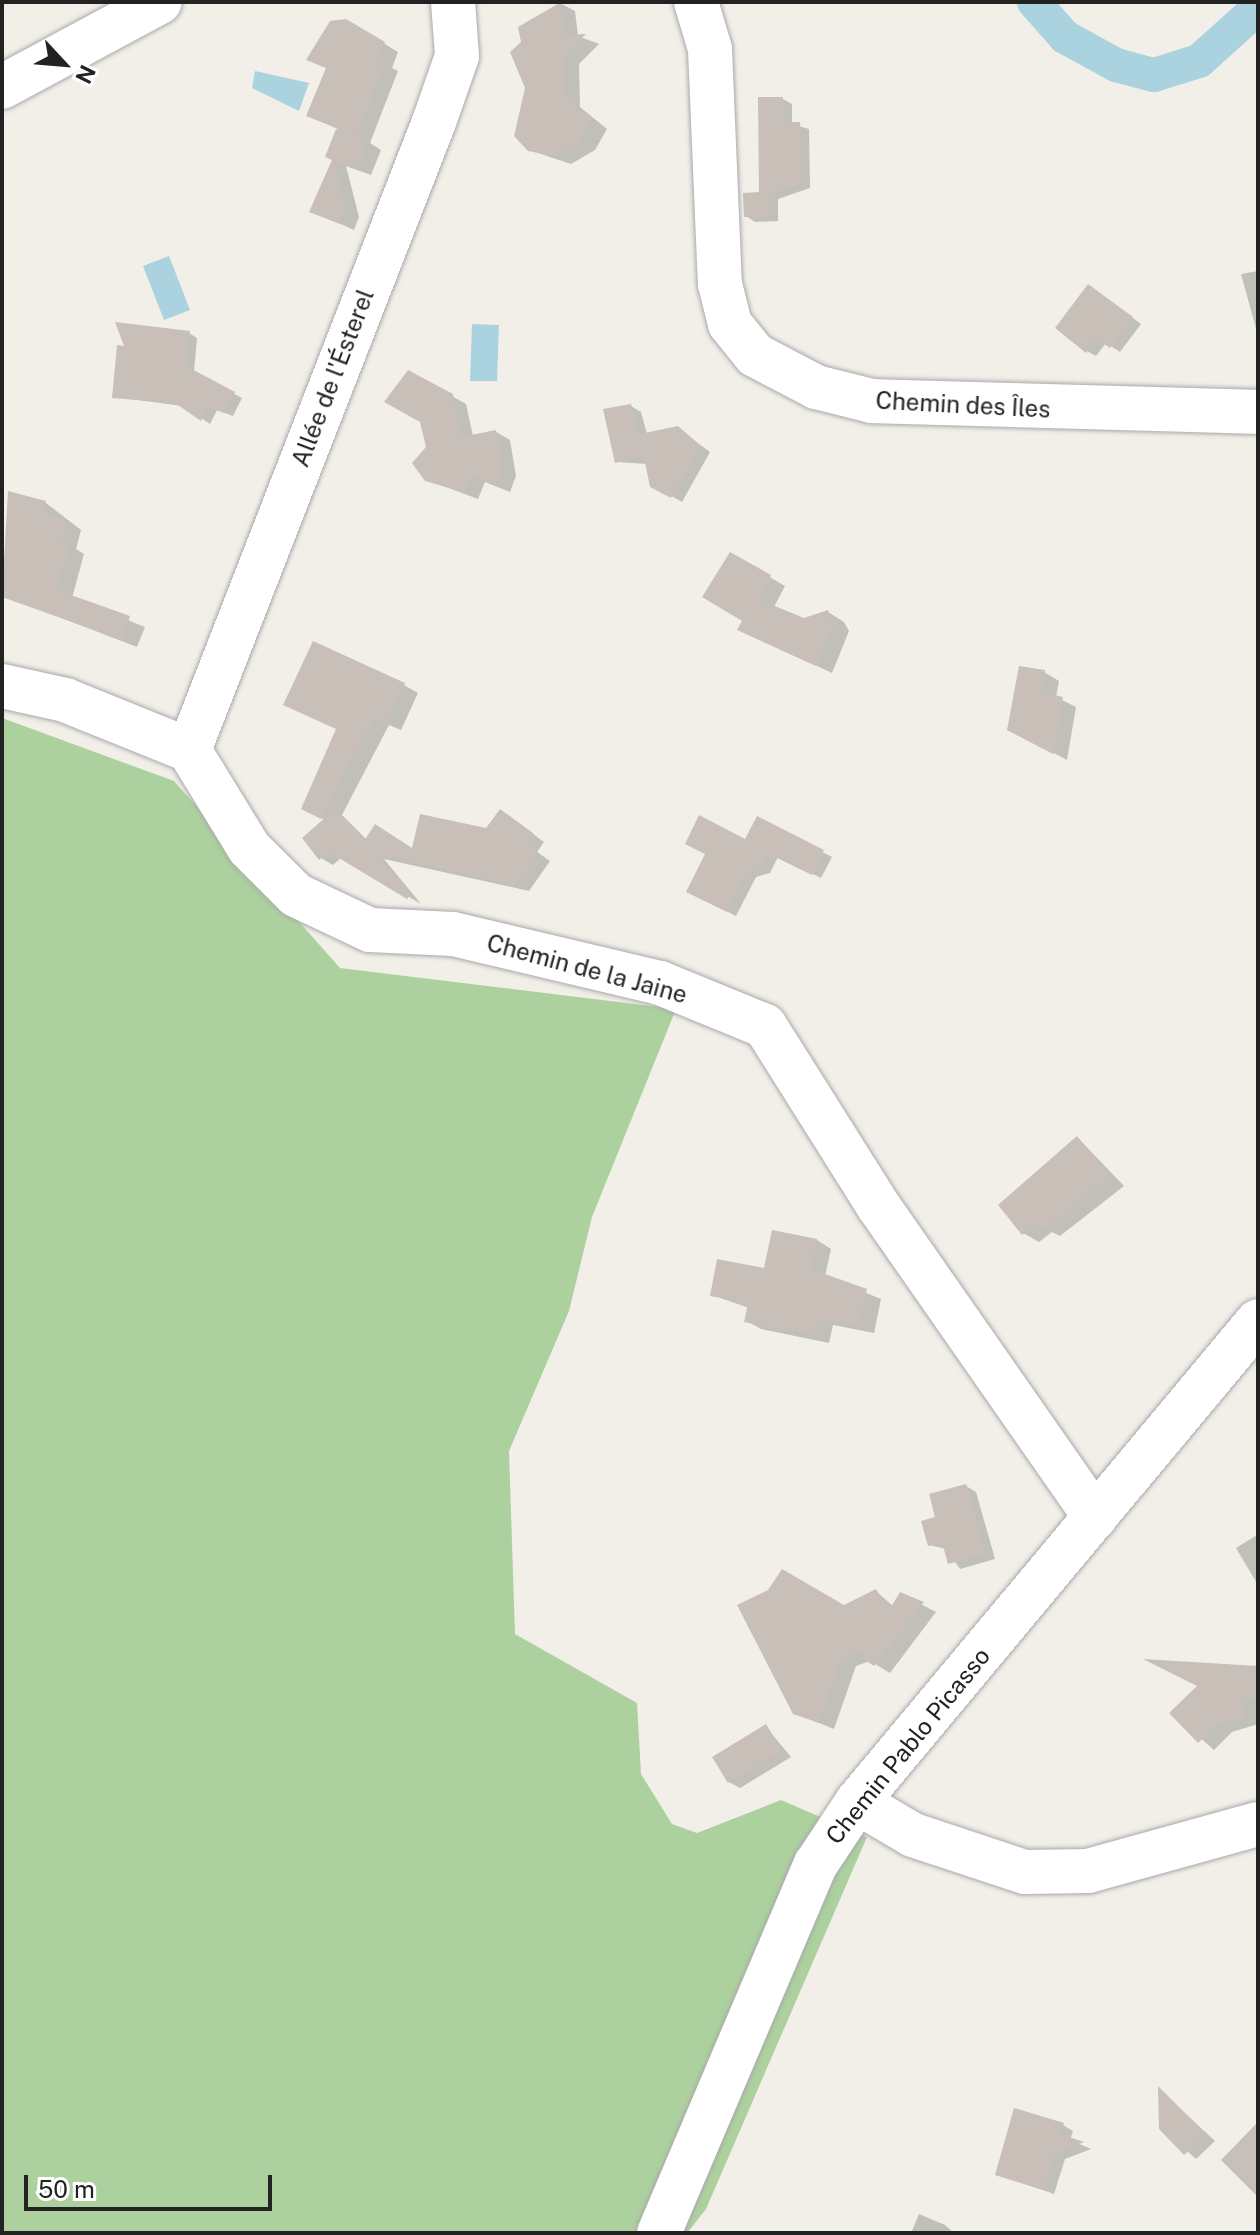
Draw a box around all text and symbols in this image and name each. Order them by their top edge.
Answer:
north arrow [24,24,104,104]
text: N [70,61,101,88]
street label: Allée de l'Ésterel [286,285,380,471]
street label: Chemin des Îles [875,386,1051,424]
street label: Chemin de la Jaine [483,928,691,1010]
street label: Chemin Pablo Picasso [820,1642,996,1850]
scale bar [28,2159,276,2209]
text: 50 m [38,2175,95,2203]

